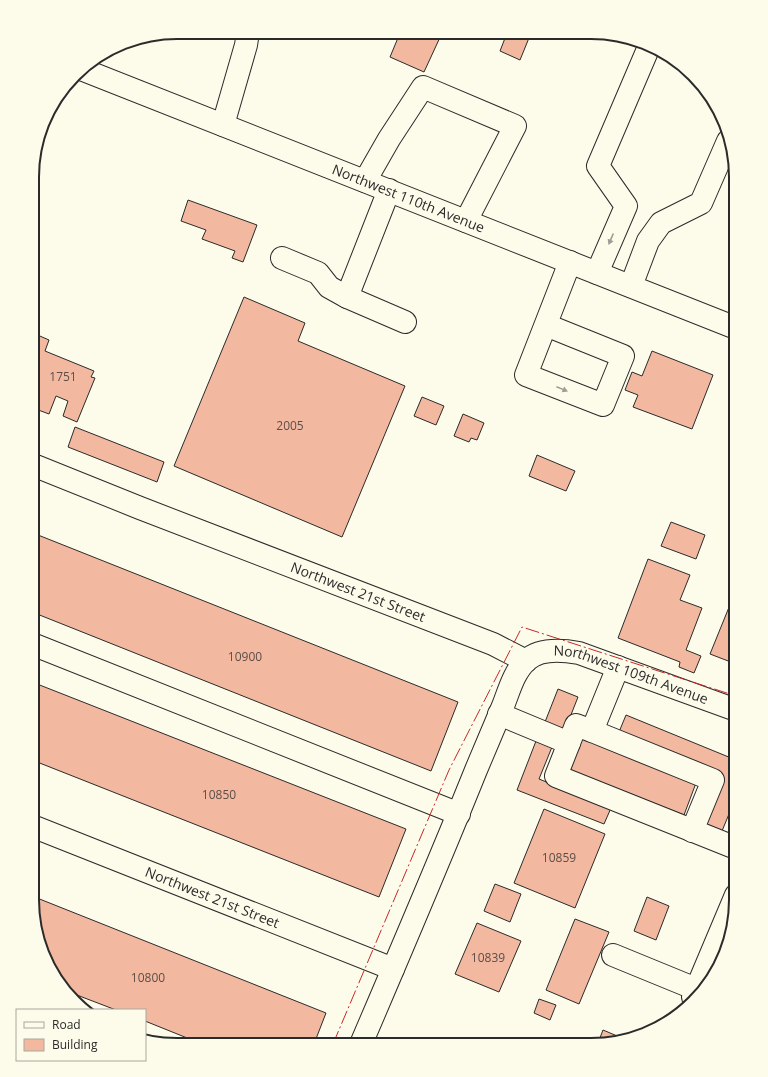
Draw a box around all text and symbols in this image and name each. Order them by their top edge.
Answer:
street label: Northwest 110th Avenue [330,159,488,237]
one-way arrow [608,233,615,245]
house number: 1751 [49,368,77,385]
one-way arrow [557,387,569,393]
house number: 2005 [276,417,304,434]
street label: Northwest 21st Street [288,557,428,626]
street label: Northwest 109th Avenue [553,641,711,708]
house number: 10900 [228,648,262,665]
house number: 10850 [202,786,236,803]
house number: 10859 [542,849,576,866]
street label: Northwest 21st Street [143,862,282,932]
house number: 10839 [471,949,505,966]
house number: 10800 [131,969,165,986]
legend [16,1009,146,1061]
text: Road [52,1016,81,1033]
text: Building [52,1036,98,1053]

